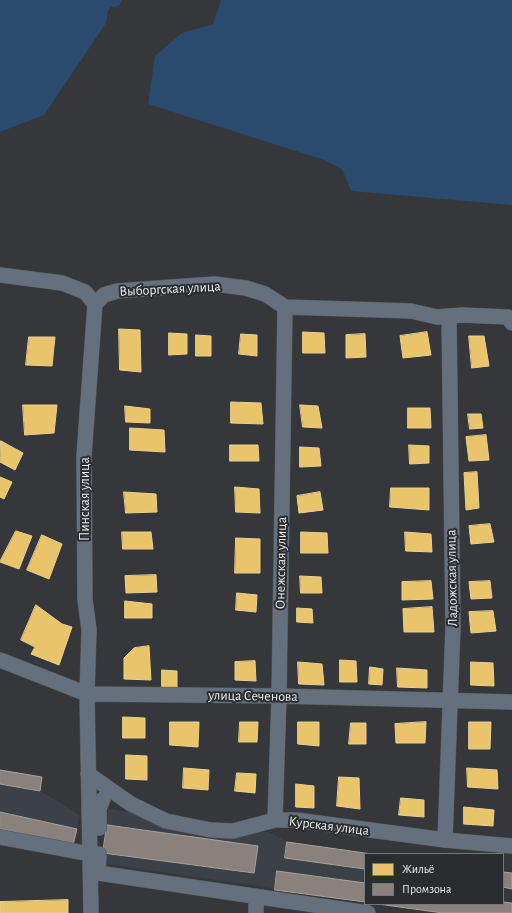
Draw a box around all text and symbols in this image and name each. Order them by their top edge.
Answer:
street label: Выборгская улица [119,278,221,300]
street label: Пинская улица [77,457,93,541]
street label: Онежская улица [272,517,290,609]
street label: Ладожская улица [443,529,461,627]
street label: улица Сеченова [208,687,298,705]
street label: Курская улица [288,813,370,839]
legend [364,853,504,905]
text: Жильё [402,863,434,875]
text: Промзона [402,883,452,895]

